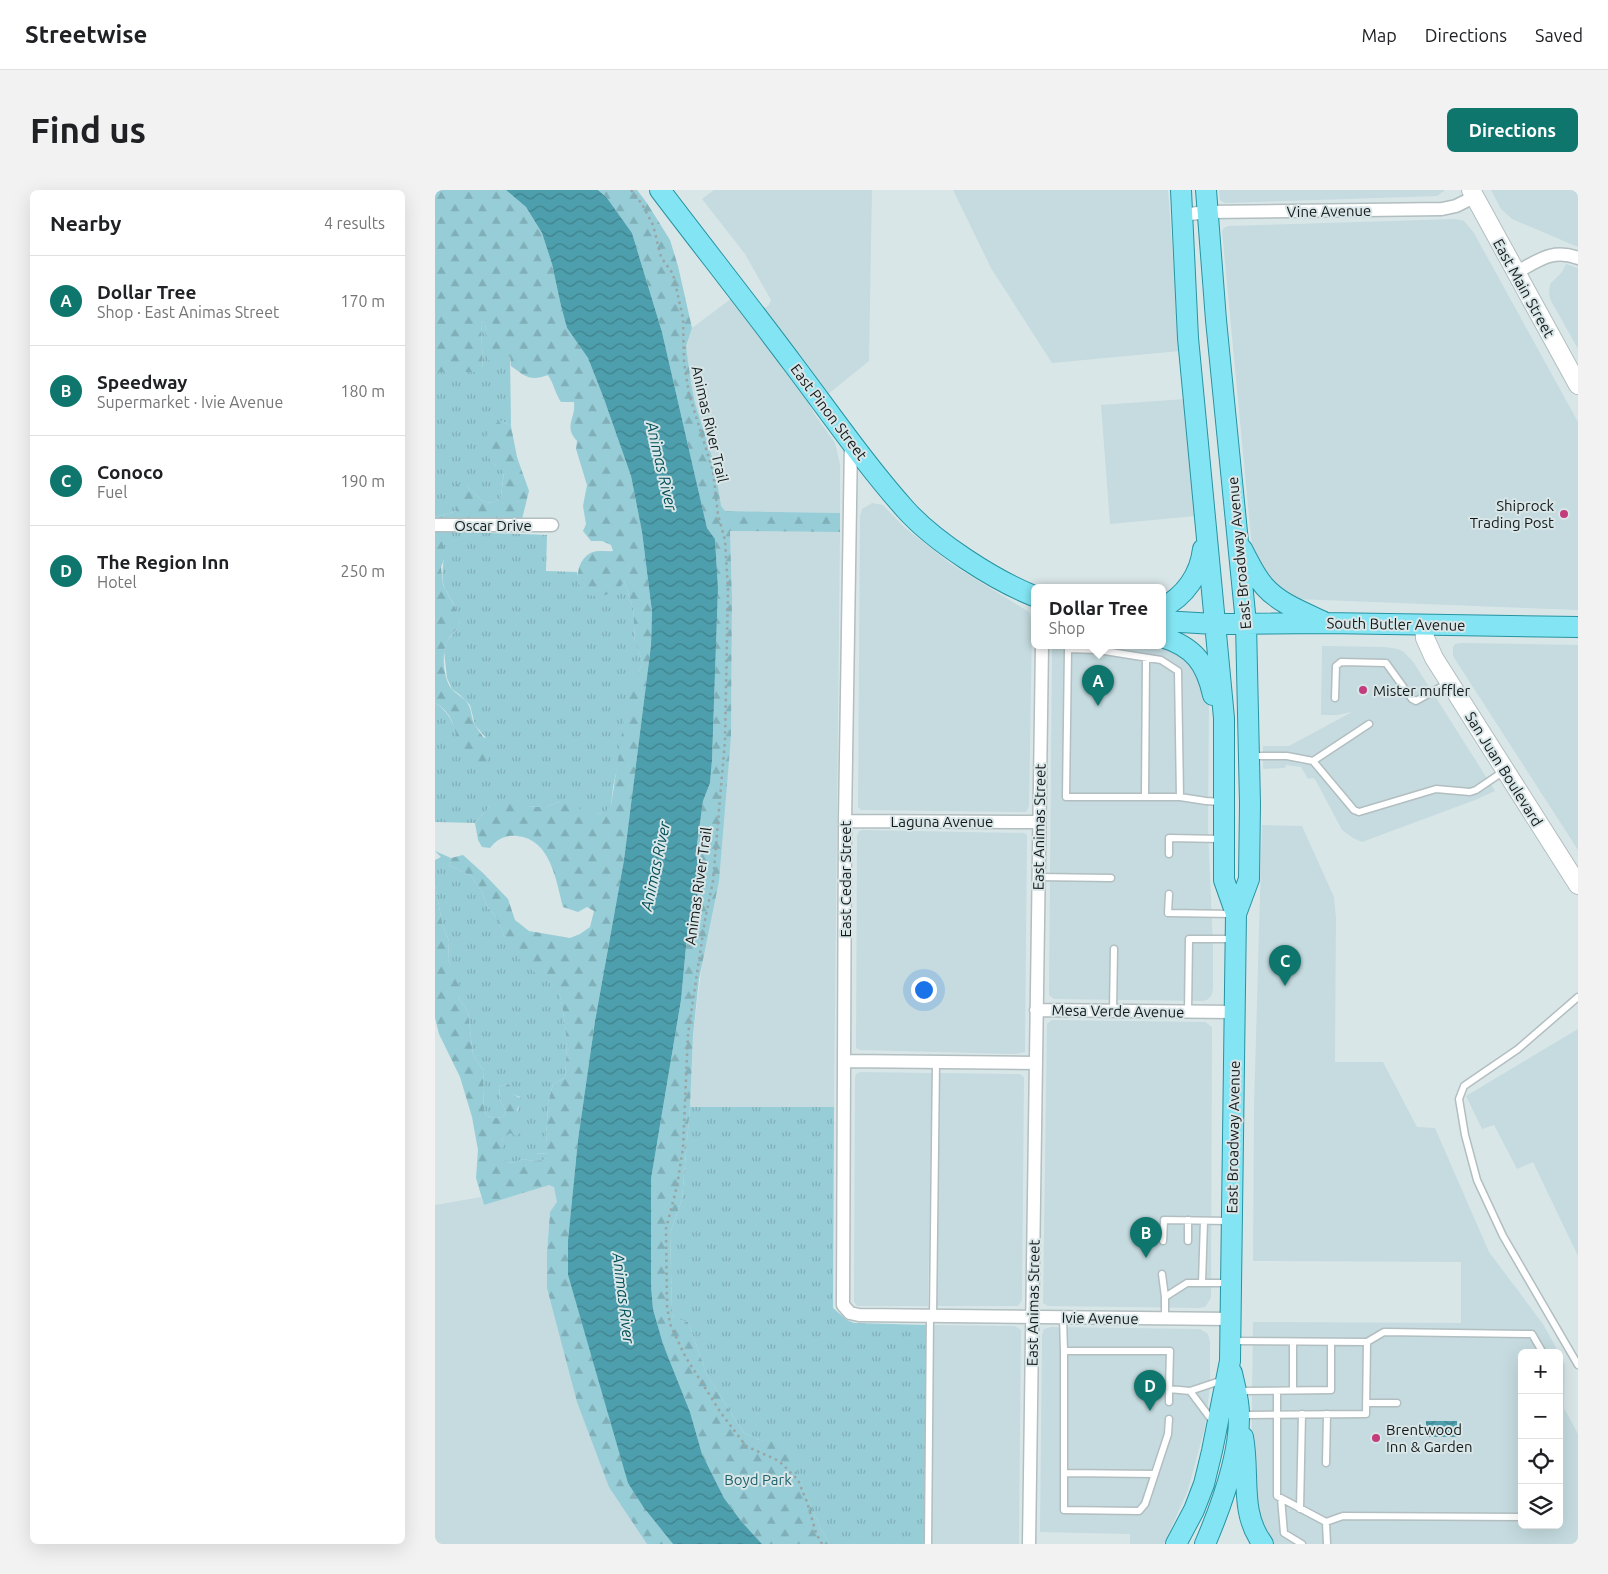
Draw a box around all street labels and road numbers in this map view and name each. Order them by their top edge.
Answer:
street label: Vine Avenue [1287,202,1371,220]
street label: East Main Street [1490,236,1558,340]
street label: East Pinon Street [787,361,871,463]
street label: Animas River Trail [688,364,732,484]
street label: East Broadway Avenue [1224,476,1254,630]
street label: Oscar Drive [454,517,532,534]
street label: South Butler Avenue [1326,614,1466,634]
street label: San Juan Boulevard [1462,709,1546,829]
street label: East Animas Street [1029,764,1049,890]
street label: Laguna Avenue [891,813,993,830]
street label: East Cedar Street [837,820,854,937]
street label: Animas River Trail [681,826,715,946]
street label: Mesa Verde Avenue [1051,1001,1185,1021]
street label: East Broadway Avenue [1223,1060,1243,1214]
street label: East Animas Street [1023,1240,1043,1366]
street label: Ivie Avenue [1061,1309,1139,1327]

